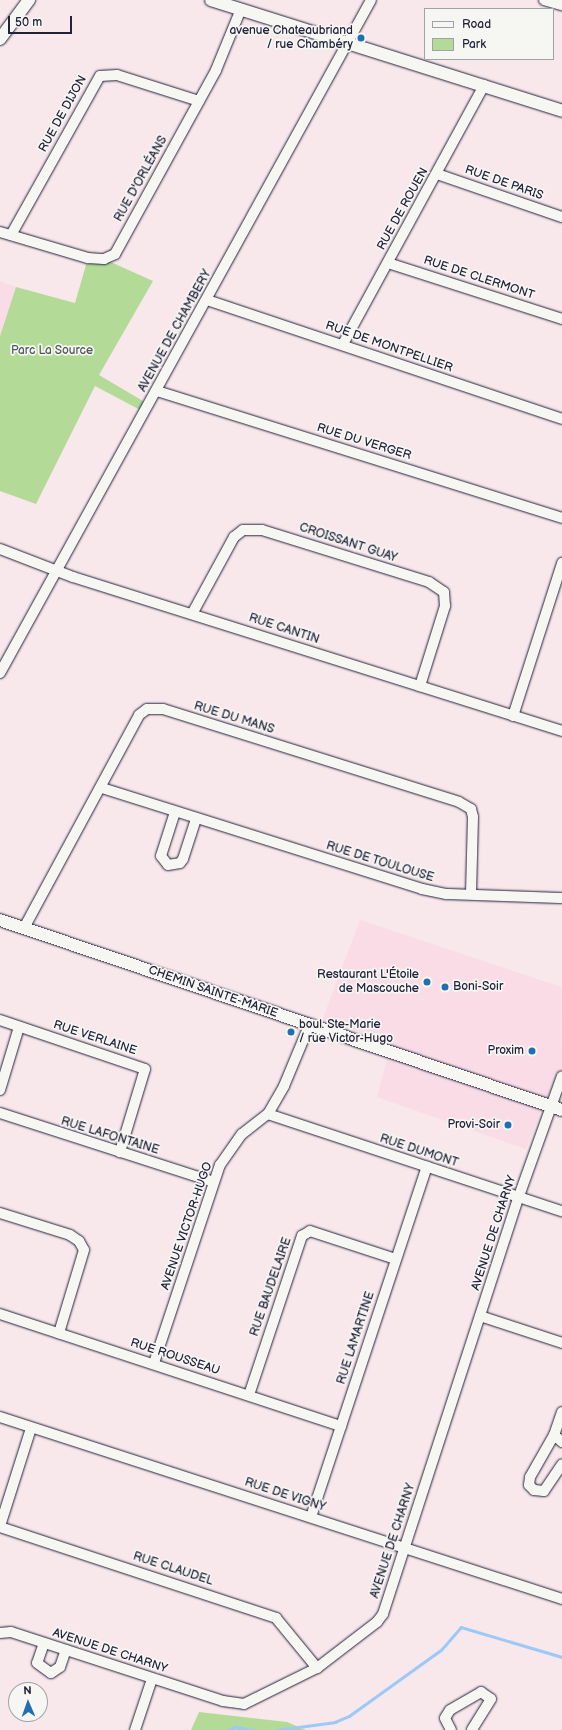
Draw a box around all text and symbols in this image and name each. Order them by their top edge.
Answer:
scale bar [10,8,74,34]
legend [424,8,554,60]
text: 50 m [15,15,42,30]
text: Road [462,17,491,32]
place label: avenue Chateaubriand / rue Chambéry [230,24,353,52]
marker: avenue Chateaubriand / rue Chambéry [356,33,366,43]
text: Park [462,37,486,52]
street label: RUE DE DIJON [36,73,90,155]
street label: RUE D'ORLÉANS [111,134,171,224]
street label: RUE DE PARIS [463,163,545,203]
street label: RUE DE ROUEN [374,165,432,253]
street label: RUE DE CLERMONT [422,253,536,303]
street label: AVENUE DE CHAMBERY [135,268,215,394]
street label: RUE DE MONTPELLIER [324,318,454,376]
park label: Parc La Source [11,344,93,358]
street label: RUE DU VERGER [315,421,413,463]
street label: CROISSANT GUAY [297,520,399,566]
street label: RUE CANTIN [247,611,321,647]
street label: RUE DU MANS [192,699,276,737]
street label: RUE DE TOULOUSE [324,839,436,885]
street label: CHEMIN SAINTE-MARIE [146,963,280,1021]
place label: Restaurant L'Étoile de Mascouche [317,968,419,996]
marker: Restaurant L'Étoile de Mascouche [422,977,432,987]
place label: Boni-Soir [453,980,503,994]
marker: Boni-Soir [440,982,450,992]
street label: RUE VERLAINE [51,1018,139,1058]
place label: boul. Ste-Marie / rue Victor-Hugo [299,1018,393,1046]
marker: boul. Ste-Marie / rue Victor-Hugo [286,1027,296,1037]
place label: Proxim [488,1044,524,1058]
marker: Proxim [527,1046,537,1056]
street label: RUE LAFONTAINE [59,1114,161,1158]
place label: Provi-Soir [447,1118,500,1132]
marker: Provi-Soir [503,1120,513,1130]
street label: RUE DUMONT [378,1132,460,1170]
street label: AVENUE VICTOR-HUGO [158,1160,216,1292]
street label: AVENUE DE CHARNY [469,1174,519,1292]
street label: RUE BAUDELAIRE [247,1236,295,1338]
street label: RUE LAMARTINE [334,1290,378,1386]
street label: RUE ROUSSEAU [128,1336,222,1378]
street label: RUE DE VIGNY [243,1475,327,1515]
street label: AVENUE DE CHARNY [368,1482,418,1600]
street label: RUE CLAUDEL [131,1549,215,1589]
street label: AVENUE DE CHARNY [51,1626,169,1676]
north arrow [8,1682,48,1722]
text: N [23,1684,32,1697]

